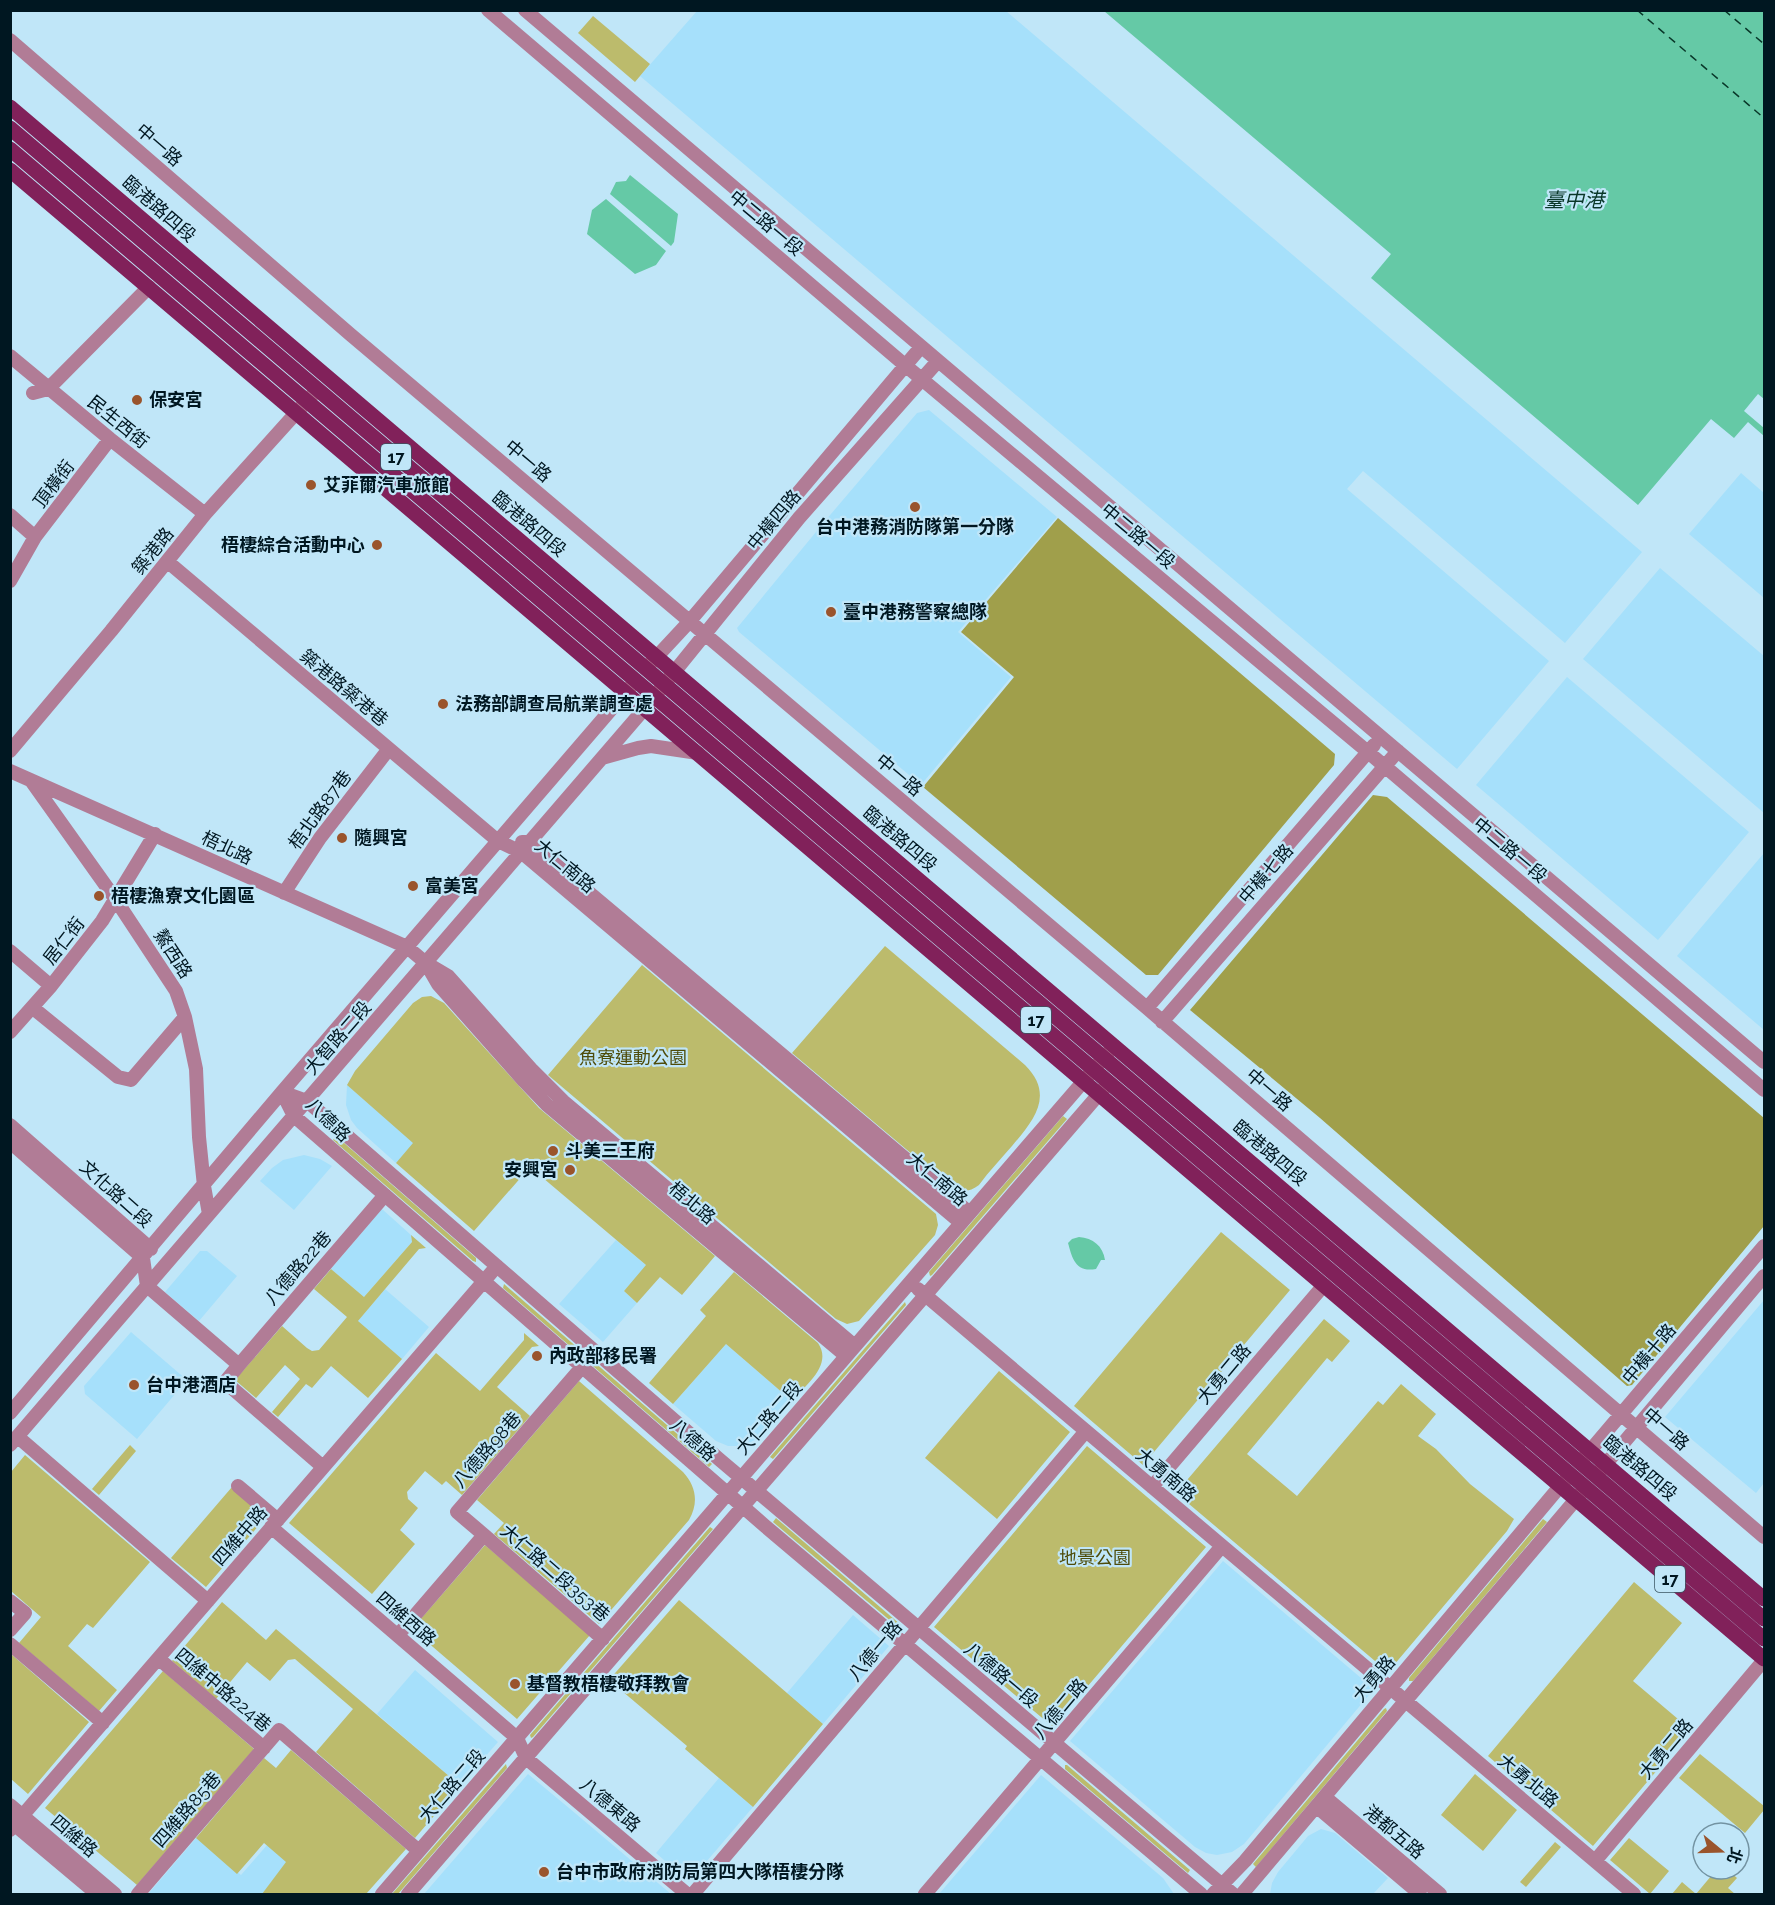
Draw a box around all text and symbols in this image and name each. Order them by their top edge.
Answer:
street label: 中一路 [132,119,187,170]
street label: 臨港路四段 [118,171,200,246]
street label: 中二路一段 [725,186,808,260]
water label: 臺中港 [1544,188,1607,212]
place label: 保安宮 [149,389,203,410]
street label: 民生西街 [84,391,153,452]
marker: 保安宮 [130,393,144,407]
street label: 中一路 [501,435,556,486]
road number: 17 [381,444,411,470]
street label: 頂橫街 [29,456,78,512]
place label: 艾菲爾汽車旅館 [323,474,449,495]
marker: 艾菲爾汽車旅館 [304,478,318,492]
street label: 中橫四路 [742,485,805,554]
street label: 臨港路四段 [488,487,571,561]
street label: 中二路一段 [1097,499,1180,573]
marker: 台中港務消防隊第一分隊 [908,500,922,514]
place label: 台中港務消防隊第一分隊 [816,516,1014,537]
street label: 築港路 [127,523,178,578]
place label: 梧棲綜合活動中心 [221,534,365,555]
marker: 梧棲綜合活動中心 [370,538,384,552]
place label: 臺中港務警察總隊 [843,601,987,622]
marker: 臺中港務警察總隊 [824,605,838,619]
street label: 築港路築港巷 [296,645,392,730]
place label: 法務部調查局航業調查處 [455,693,653,714]
marker: 法務部調查局航業調查處 [436,697,450,711]
street label: 中一路 [872,749,927,800]
street label: 梧北路87巷 [284,766,355,853]
street label: 臨港路四段 [859,802,942,876]
street label: 中二路一段 [1469,813,1552,887]
street label: 梧北路 [198,827,256,868]
place label: 隨興宮 [354,827,408,848]
marker: 隨興宮 [335,831,349,845]
street label: 大仁南路 [531,834,600,897]
street label: 中橫七路 [1234,840,1297,908]
place label: 富美宮 [425,875,479,896]
marker: 富美宮 [406,879,420,893]
place label: 梧棲漁寮文化園區 [111,885,255,906]
marker: 梧棲漁寮文化園區 [92,889,106,903]
street label: 居仁街 [39,913,89,968]
street label: 鰲西路 [150,925,197,982]
street label: 大智路二段 [300,997,375,1079]
road number: 17 [1021,1007,1051,1033]
park label: 魚寮運動公園 [579,1047,687,1068]
street label: 中一路 [1242,1064,1297,1115]
street label: 八德路 [302,1093,355,1146]
street label: 臨港路四段 [1229,1116,1312,1190]
place label: 斗美三王府 [565,1140,655,1161]
marker: 斗美三王府 [546,1144,560,1158]
street label: 大仁南路 [903,1147,972,1210]
street label: 文化路二段 [76,1156,157,1232]
place label: 安興宮 [504,1159,558,1180]
marker: 安興宮 [563,1163,577,1177]
street label: 梧北路 [665,1177,720,1228]
street label: 八德路22巷 [260,1227,335,1309]
street label: 中橫十路 [1617,1319,1680,1388]
street label: 大勇二路 [1192,1339,1255,1408]
place label: 內政部移民署 [549,1345,657,1366]
marker: 內政部移民署 [530,1349,544,1363]
place label: 台中港酒店 [146,1374,236,1395]
street label: 大仁路二段 [731,1377,806,1459]
marker: 台中港酒店 [127,1378,141,1392]
street label: 中一路 [1639,1403,1694,1454]
street label: 八德路98巷 [448,1408,525,1492]
street label: 八德路 [666,1414,721,1465]
street label: 臨港路四段 [1599,1431,1682,1505]
street label: 大勇南路 [1132,1443,1201,1506]
street label: 四維中路 [208,1502,271,1570]
street label: 大仁路二段353巷 [497,1520,614,1626]
park label: 地景公園 [1059,1547,1131,1568]
road number: 17 [1655,1566,1685,1592]
street label: 四維西路 [372,1587,440,1650]
street label: 八德一路 [843,1616,906,1685]
street label: 八德路一段 [960,1638,1043,1712]
street label: 四維中路224巷 [171,1643,275,1736]
street label: 大勇路 [1348,1651,1399,1706]
place label: 基督教梧棲敬拜教會 [527,1673,690,1694]
street label: 八德二路 [1028,1674,1091,1743]
marker: 基督教梧棲敬拜教會 [508,1677,522,1691]
street label: 大勇二路 [1634,1714,1697,1783]
street label: 大仁路二段 [414,1745,489,1827]
street label: 大勇北路 [1494,1749,1563,1812]
street label: 四維路85巷 [148,1768,225,1851]
street label: 八德東路 [576,1773,645,1836]
street label: 港都五路 [1360,1800,1429,1863]
street label: 四維路 [47,1810,102,1861]
north arrow [1691,1821,1751,1881]
text: 北 [1723,1845,1746,1866]
place label: 台中市政府消防局第四大隊梧棲分隊 [556,1861,844,1882]
marker: 台中市政府消防局第四大隊梧棲分隊 [537,1865,551,1879]

